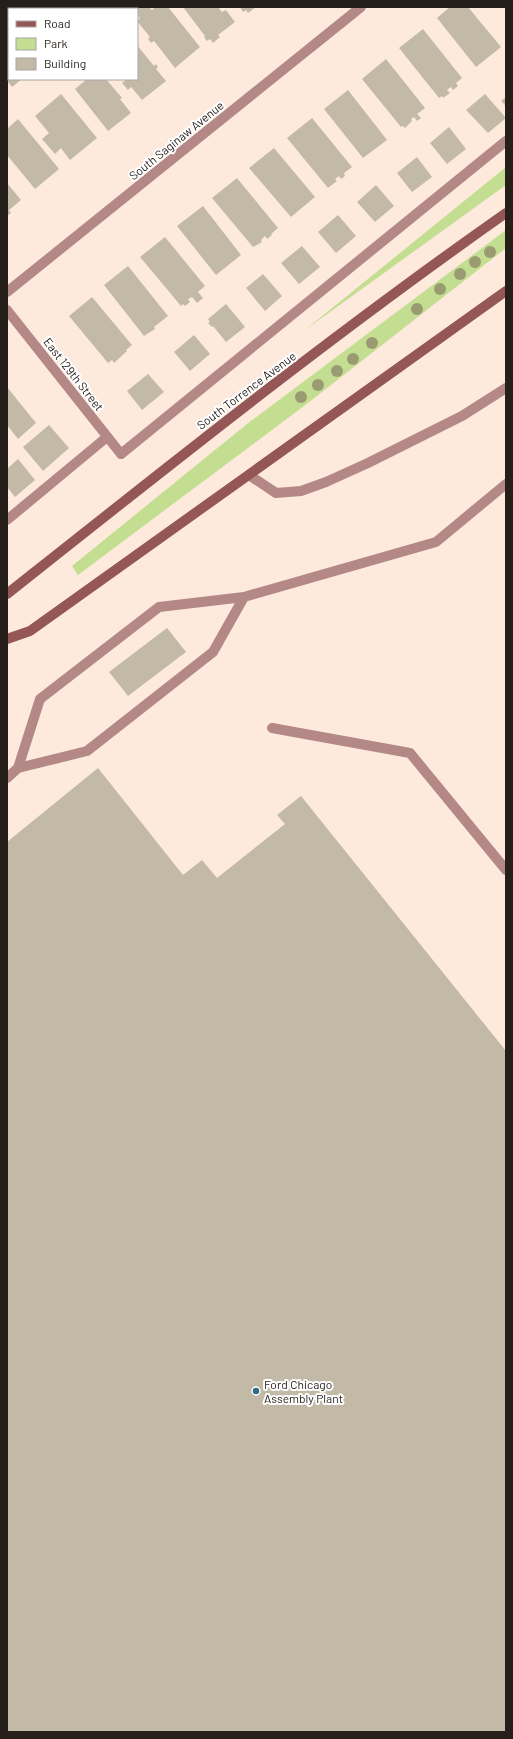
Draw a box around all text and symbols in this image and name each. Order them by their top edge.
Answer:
legend [8,8,138,80]
text: Road [44,16,71,30]
text: Park [44,36,68,50]
text: Building [44,56,86,70]
street label: South Saginaw Avenue [126,98,226,182]
street label: East 129th Street [41,335,107,413]
street label: South Torrence Avenue [194,348,298,432]
place label: Ford Chicago Assembly Plant [264,1377,343,1405]
marker: Ford Chicago Assembly Plant [251,1386,261,1396]

